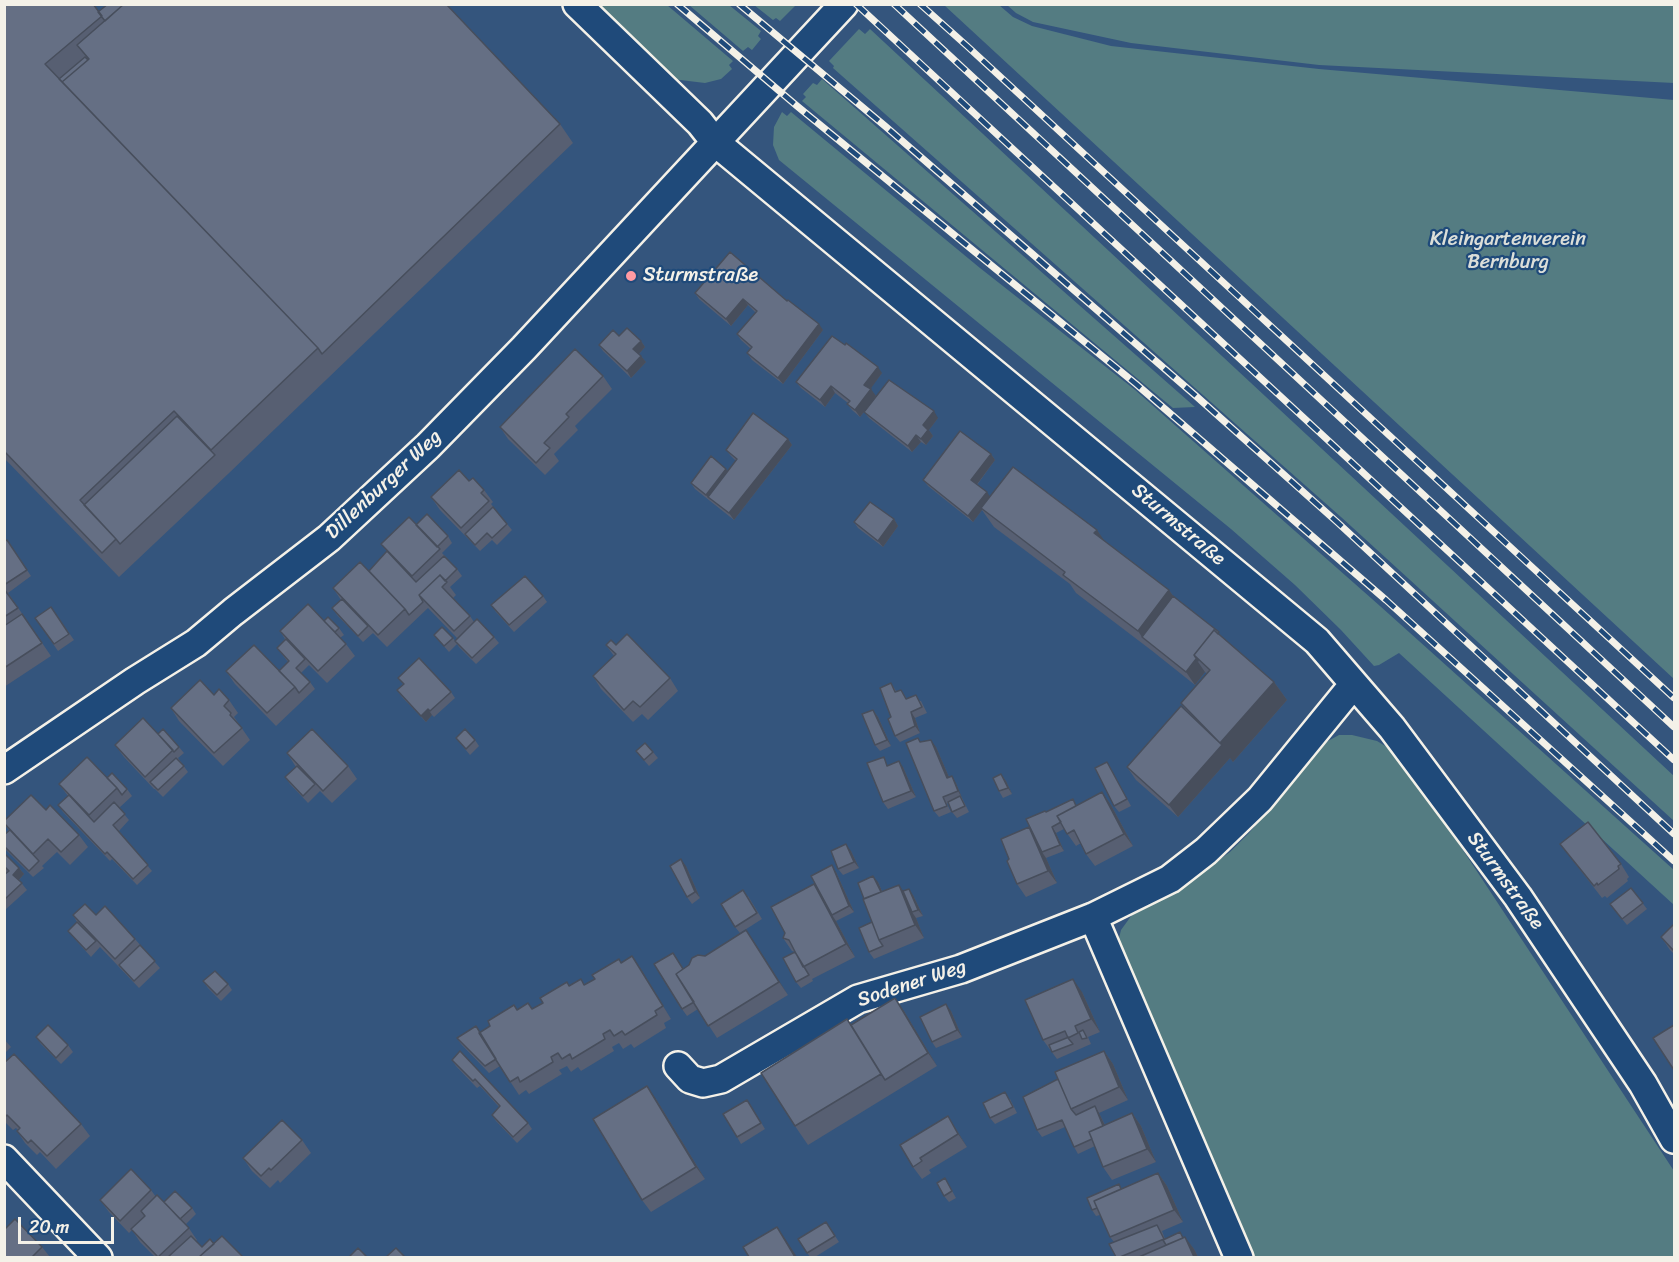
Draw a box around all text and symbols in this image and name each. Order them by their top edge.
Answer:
park label: Kleingartenverein Bernburg [1430,228,1586,275]
place label: Sturmstraße [643,264,758,288]
marker: Sturmstraße [624,269,638,283]
street label: Dillenburger Weg [321,425,447,545]
street label: Sturmstraße [1126,479,1230,571]
street label: Sturmstraße [1461,827,1549,935]
street label: Sodener Weg [854,955,970,1013]
scale bar [21,1205,117,1243]
text: 20 m [29,1211,69,1243]

